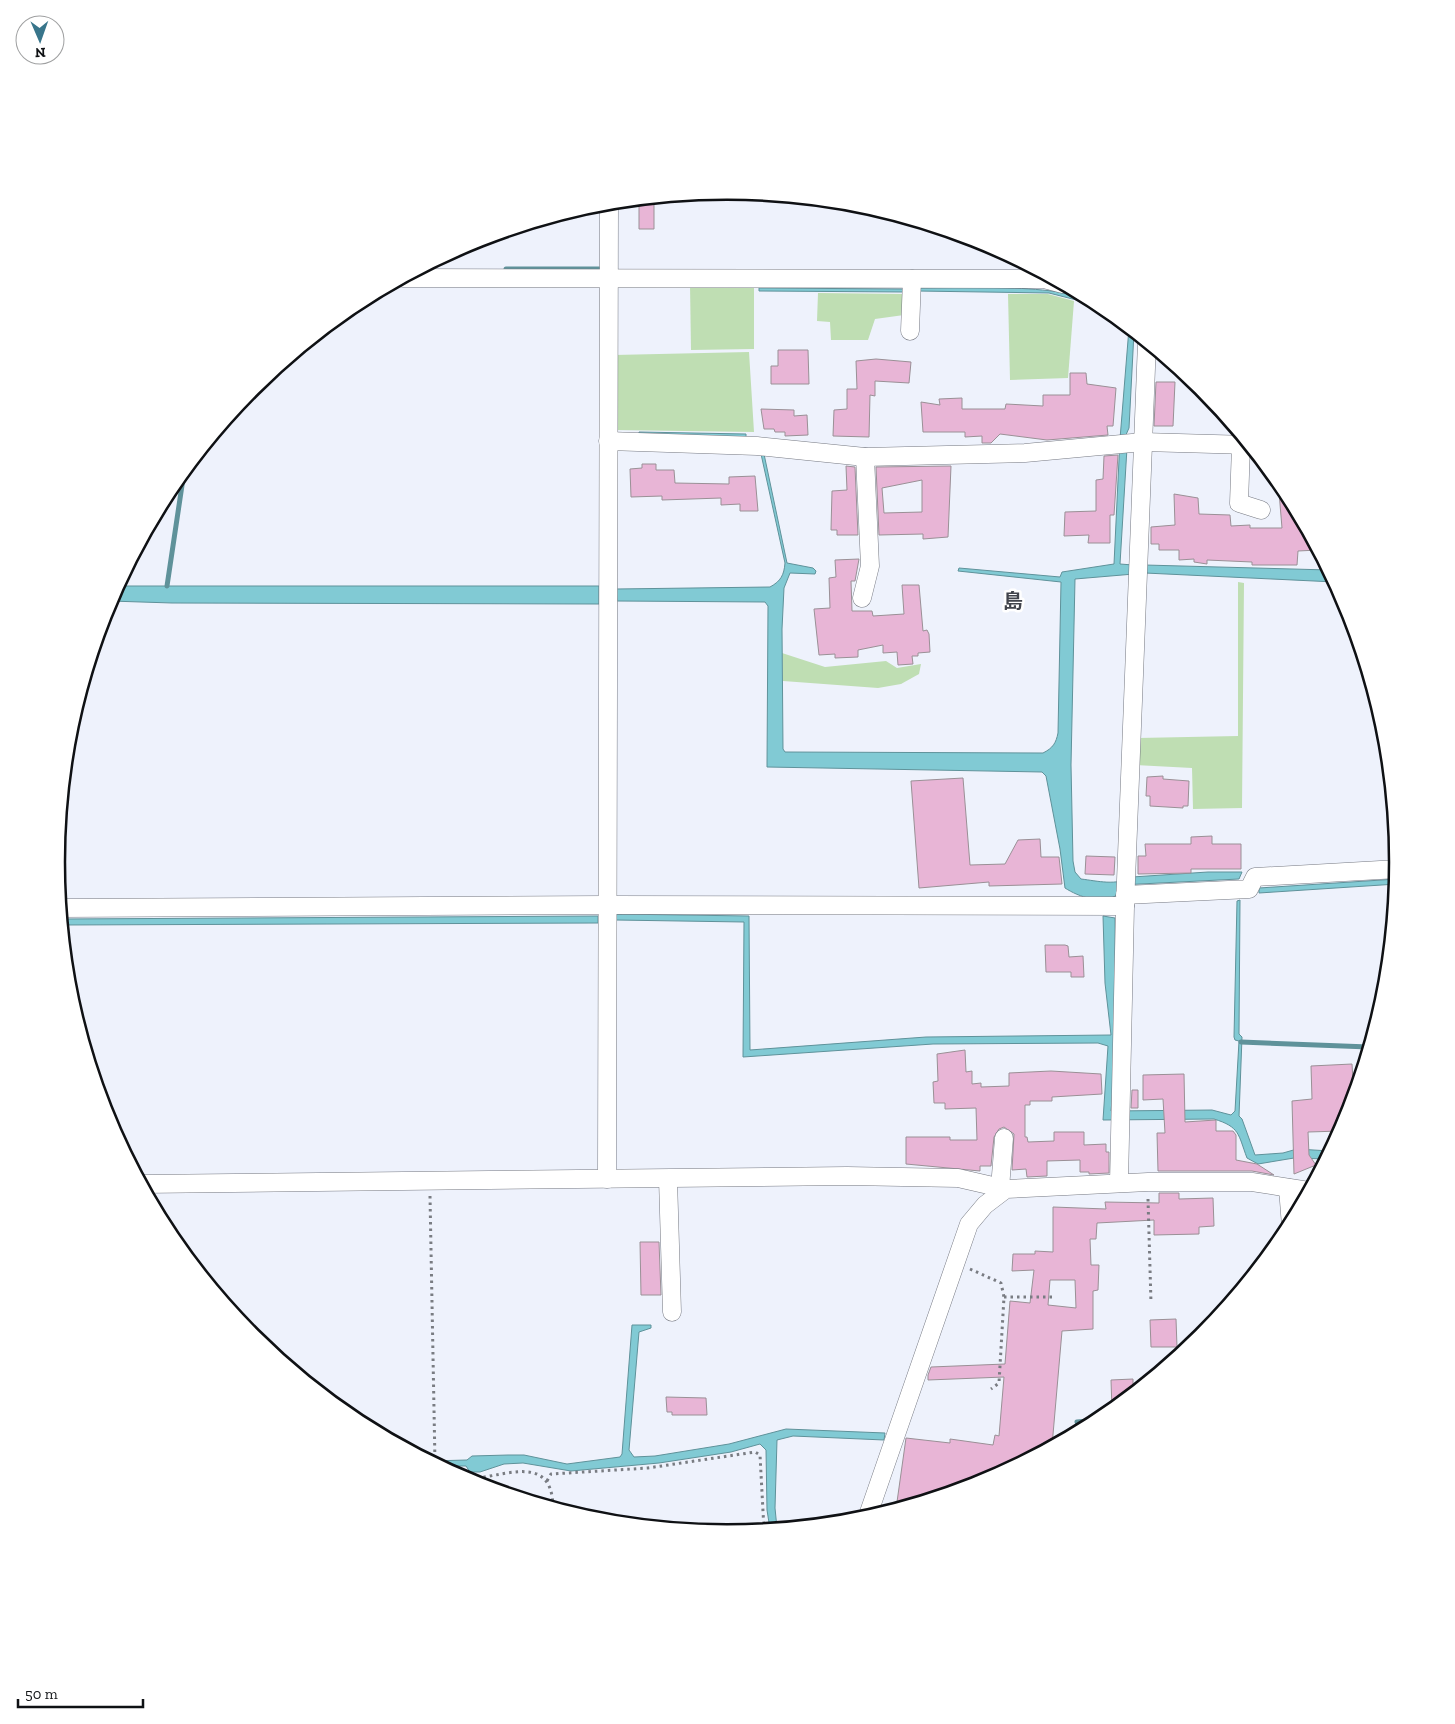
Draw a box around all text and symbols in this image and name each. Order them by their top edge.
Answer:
north arrow [15,15,65,65]
text: N [34,44,46,61]
district label: 島 [1003,589,1023,613]
scale bar [18,1676,142,1708]
text: 50 m [25,1685,58,1703]

